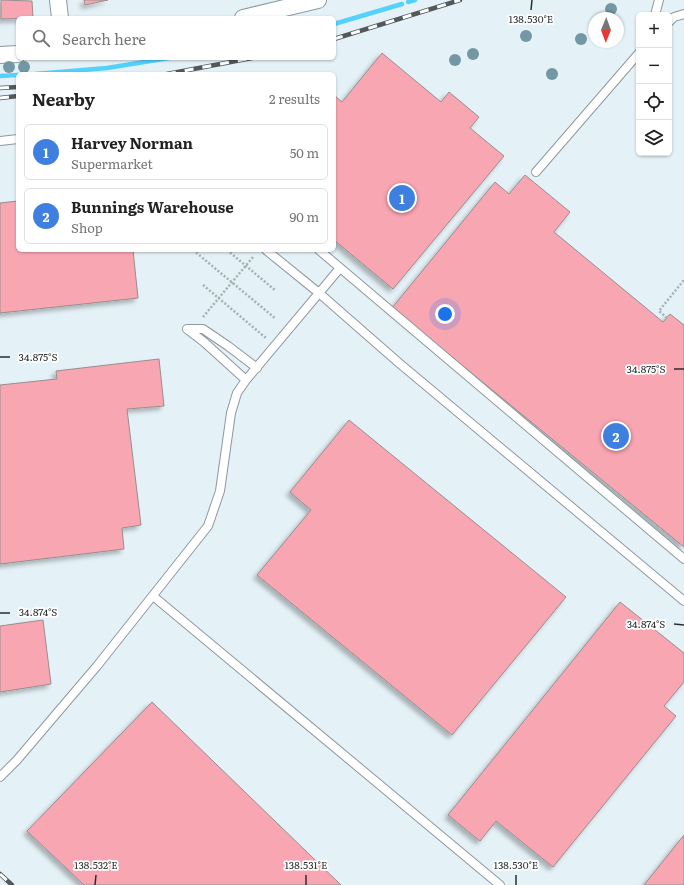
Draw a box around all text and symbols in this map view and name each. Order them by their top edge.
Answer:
text: 138.530°E [509,11,553,26]
north arrow [588,12,624,48]
map controls [636,12,672,156]
button: + [636,12,672,48]
search box [16,16,336,60]
icon: search [30,27,52,49]
text: Search here [62,27,146,50]
button: − [636,48,672,84]
button: locate [636,84,672,120]
text: Nearby [32,86,95,111]
text: 2 results [269,89,320,108]
button: layers [636,120,672,156]
text: Harvey Norman [71,131,193,154]
text: 1 [43,143,49,162]
text: 50 m [290,143,319,162]
text: Supermarket [71,154,153,173]
pin: 1 [389,183,415,213]
text: Bunnings Warehouse [71,195,234,218]
text: 2 [43,207,49,226]
text: 90 m [289,207,319,226]
text: Shop [71,218,103,237]
your location [435,304,455,324]
text: 34.875°S [19,349,57,364]
text: 34.875°S [627,361,665,376]
pin: 2 [603,421,629,451]
text: 34.874°S [19,604,57,619]
text: 34.874°S [627,616,665,631]
text: 138.532°E [74,857,118,872]
text: 138.531°E [285,857,327,872]
text: 138.530°E [494,857,538,872]

